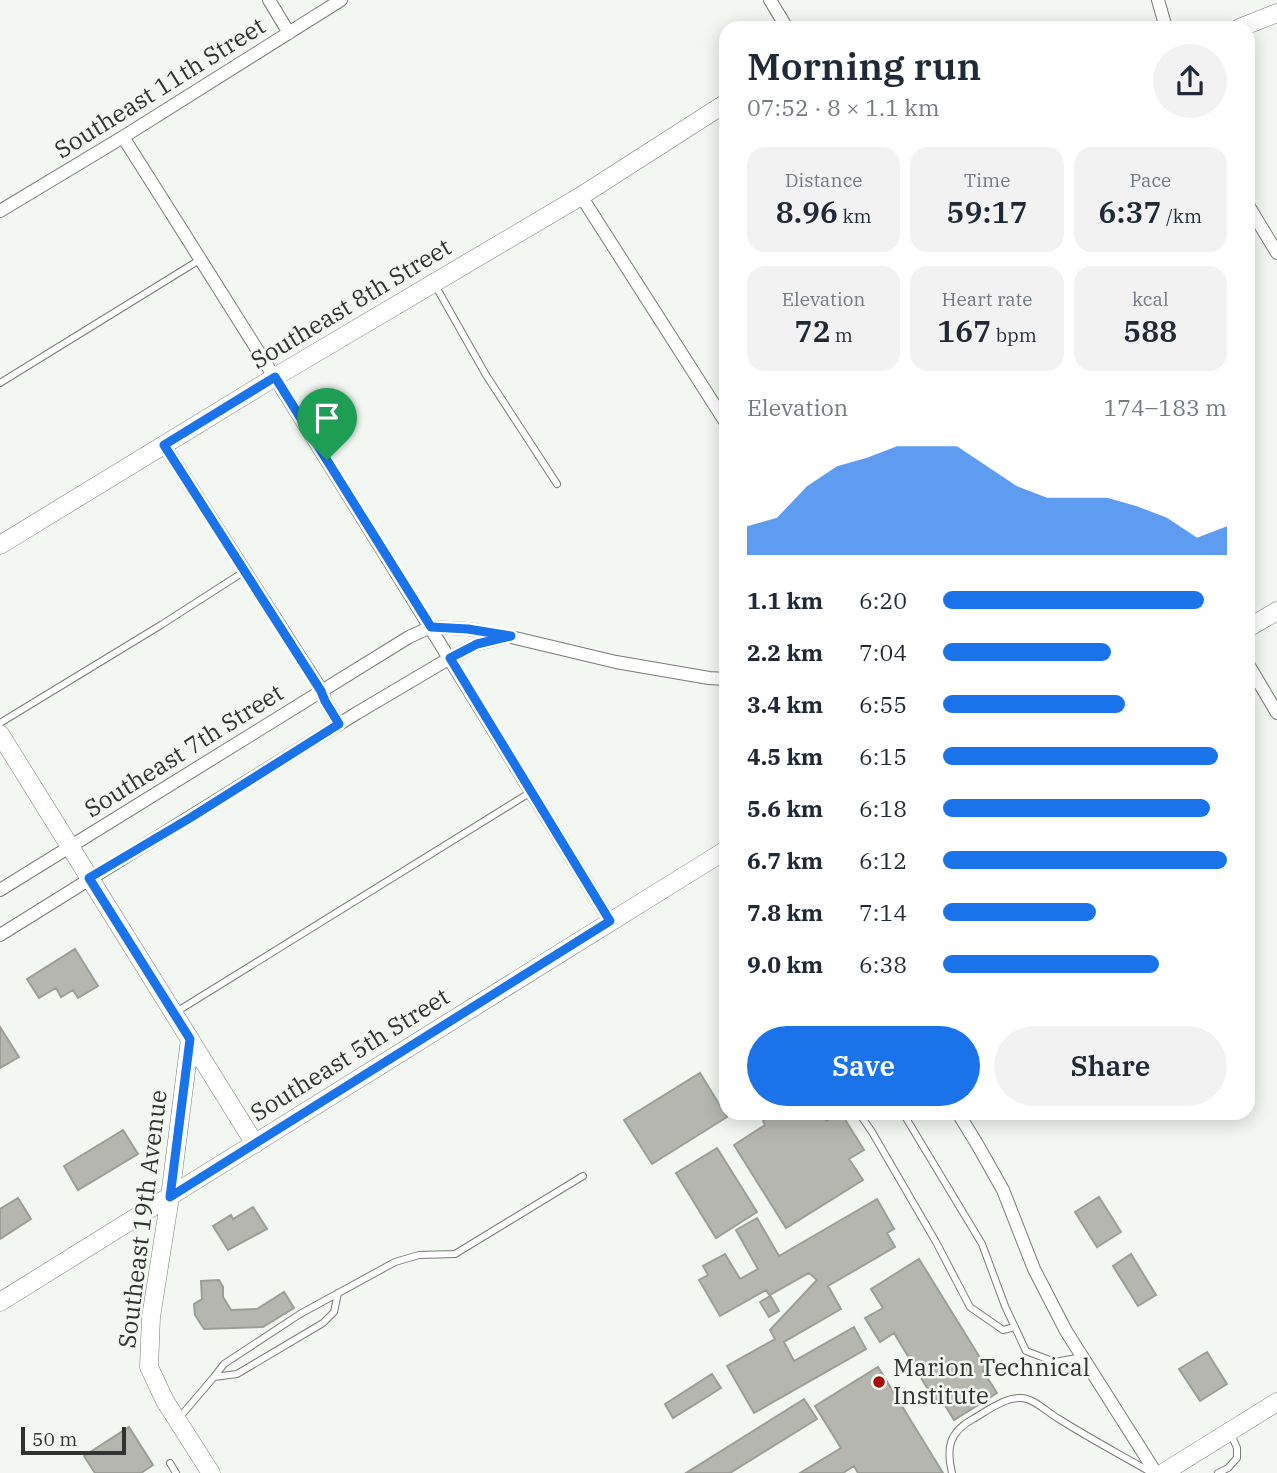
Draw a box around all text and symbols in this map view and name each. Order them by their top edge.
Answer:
street label: Southeast 11th Street [48,9,271,165]
text: Morning run [747,41,981,90]
button: share [1153,44,1227,118]
text: 07:52 · 8 × 1.1 km [747,92,940,122]
text: Distance [785,168,862,192]
text: Time [964,168,1010,192]
text: Pace [1129,168,1171,192]
text: 8.96 [776,192,838,231]
text: 59:17 [947,192,1027,231]
text: 6:37 [1099,192,1162,231]
text: km [838,204,872,228]
text: /km [1162,204,1202,228]
street label: Southeast 8th Street [244,231,457,376]
text: Elevation [782,287,866,311]
text: Heart rate [942,287,1032,311]
text: kcal [1132,287,1169,311]
text: 72 [794,311,830,350]
text: 167 [937,311,991,350]
text: 588 [1123,311,1177,350]
text: m [830,323,853,347]
text: bpm [991,323,1037,347]
pin [297,388,357,460]
text: Elevation [747,392,848,422]
text: 174–183 m [1103,392,1227,422]
icon: arrive [308,399,346,437]
text: 1.1 km [747,585,823,615]
text: 6:20 [859,585,907,615]
text: 2.2 km [747,637,823,667]
text: 7:04 [859,637,907,667]
street label: Southeast 7th Street [78,676,289,824]
text: 3.4 km [747,689,823,719]
text: 6:55 [859,689,907,719]
text: 4.5 km [747,741,823,771]
text: 6:15 [859,741,907,771]
text: 5.6 km [747,793,823,823]
text: 6:18 [859,793,907,823]
text: 6.7 km [747,845,823,875]
text: 6:12 [859,845,907,875]
text: 7.8 km [747,897,823,927]
text: 7:14 [859,897,907,927]
text: 9.0 km [747,949,823,979]
text: 6:38 [859,949,907,979]
street label: Southeast 5th Street [244,980,455,1128]
button: Save [747,1026,980,1106]
button: Share [994,1026,1227,1106]
street label: Southeast 19th Avenue [110,1088,174,1350]
place label: Marion Technical Institute [893,1351,1090,1411]
marker: Marion Technical Institute [871,1374,887,1390]
scale bar [21,1424,126,1456]
text: 50 m [32,1427,77,1451]

